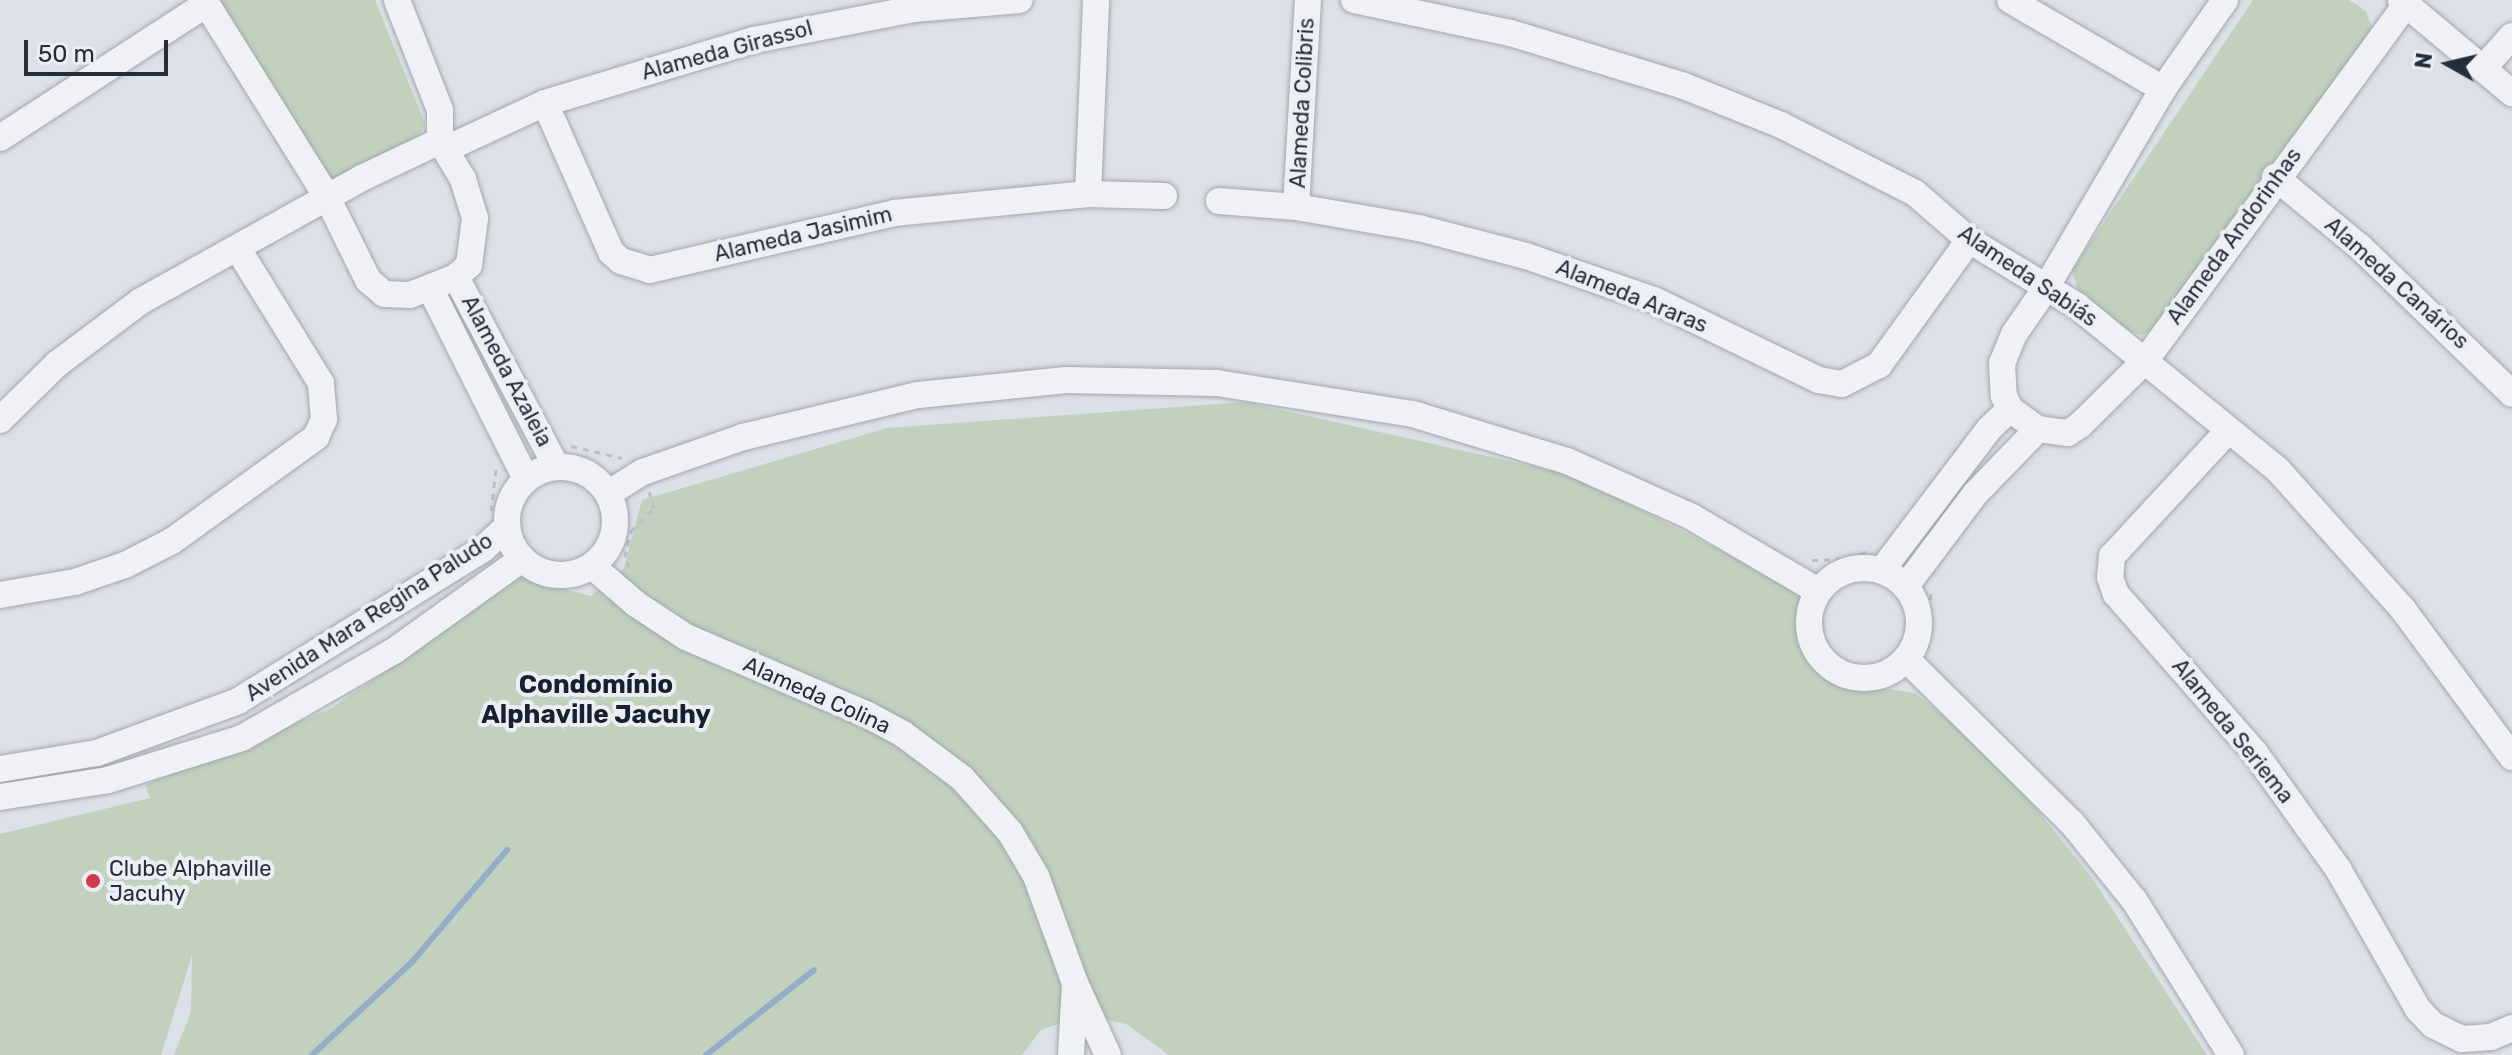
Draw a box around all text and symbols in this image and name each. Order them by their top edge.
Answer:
street label: Alameda Girassol [639,15,815,85]
street label: Alameda Colibris [1284,17,1320,189]
scale bar [28,24,172,74]
north arrow [2408,24,2488,104]
text: 50 m [38,40,95,68]
text: N [2409,51,2438,70]
street label: Alameda Andorinhas [2161,142,2307,330]
street label: Alameda Jasimim [712,201,894,267]
street label: Alameda Canários [2320,211,2474,355]
street label: Alameda Sabiás [1953,220,2103,332]
street label: Alameda Araras [1552,254,1712,338]
street label: Alameda Azaleia [456,291,558,451]
street label: Avenida Mara Regina Paludo [241,527,497,707]
street label: Alameda Colina [739,651,895,739]
street label: Alameda Seriema [2167,653,2299,809]
district label: Condomínio Alphaville Jacuhy [481,669,711,730]
place label: Clube Alphaville Jacuhy [109,855,272,906]
marker: Clube Alphaville Jacuhy [84,872,102,890]

